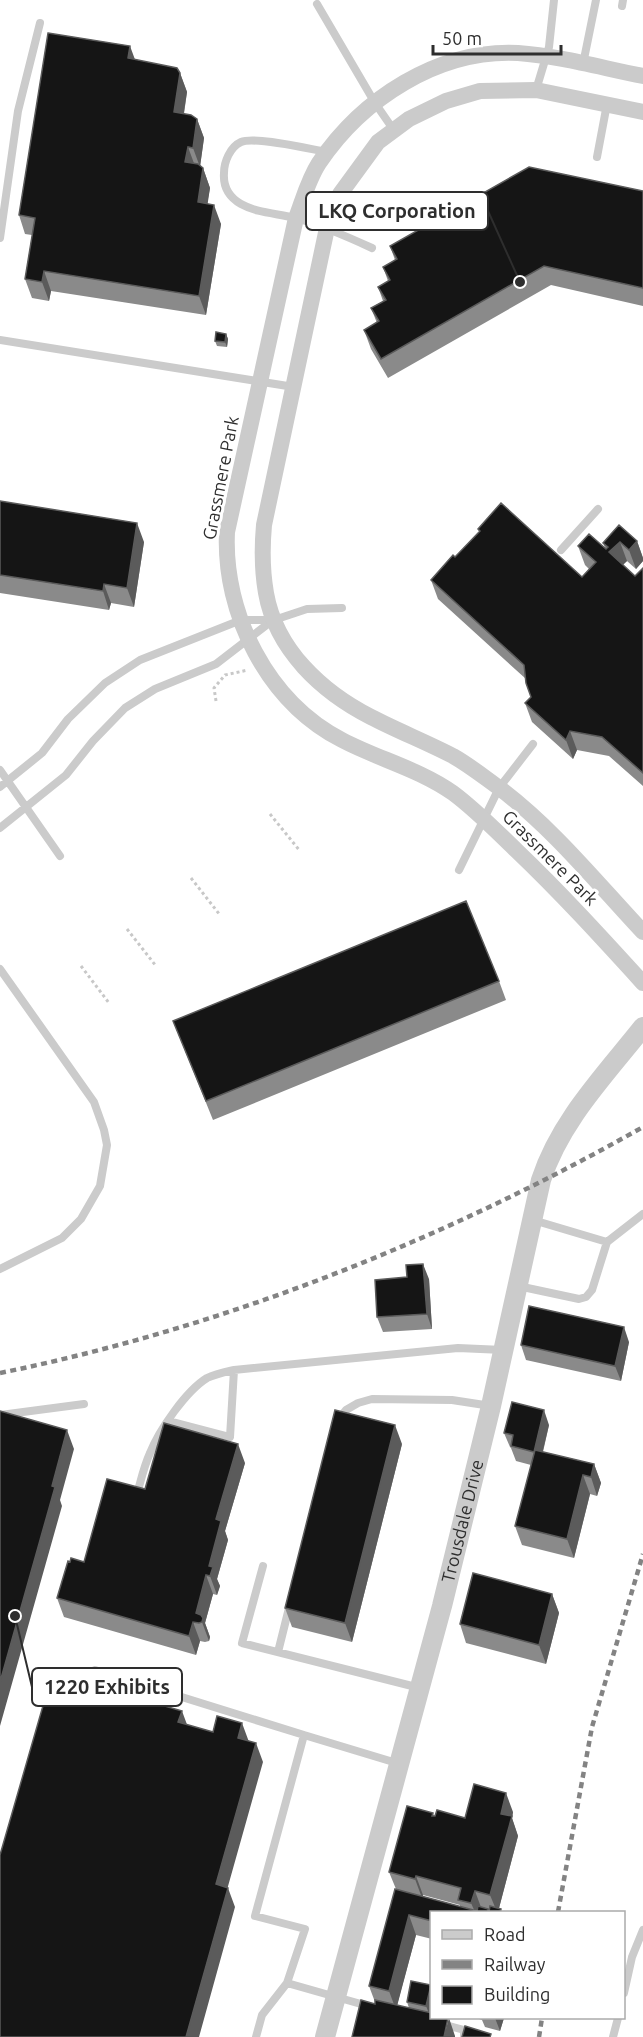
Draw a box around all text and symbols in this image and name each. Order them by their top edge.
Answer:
scale bar [433,18,560,56]
text: 50 m [442,28,482,48]
callout: LKQ Corporation [306,192,488,230]
text: LKQ Corporation [318,199,476,222]
street label: Grassmere Park [198,414,242,541]
street label: Grassmere Park [499,806,602,909]
street label: Trousdale Drive [437,1457,487,1584]
callout: 1220 Exhibits [32,1668,182,1706]
text: 1220 Exhibits [44,1675,170,1698]
legend [430,1911,625,2019]
text: Road [484,1924,526,1944]
text: Railway [484,1954,546,1974]
text: Building [484,1984,550,2004]

